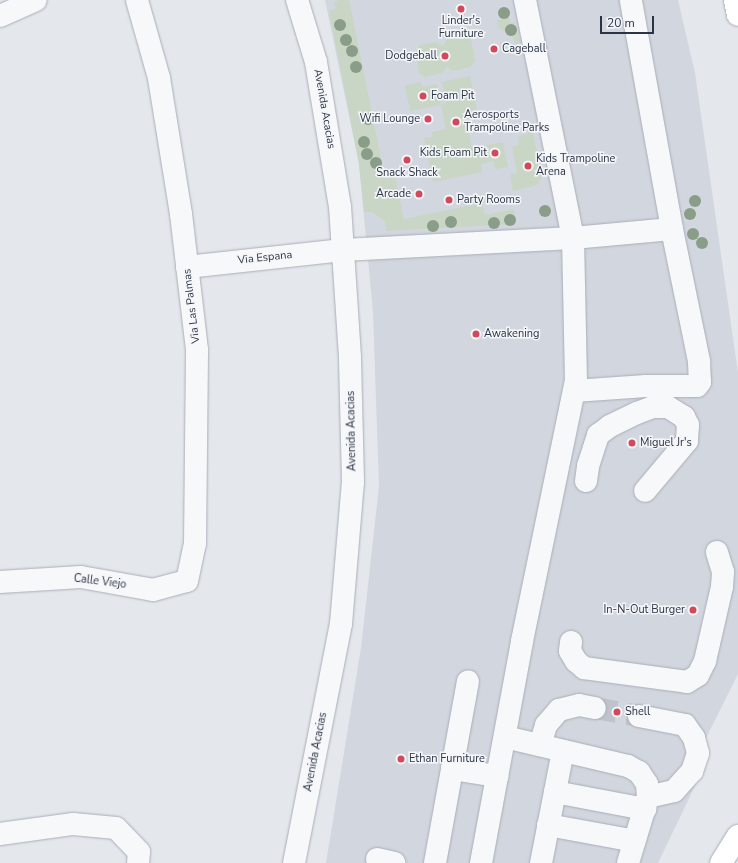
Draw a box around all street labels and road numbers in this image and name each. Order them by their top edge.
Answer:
street label: Avenida Acacias [310,68,338,150]
street label: Via Espana [237,249,293,267]
street label: Via Las Palmas [181,268,203,344]
street label: Avenida Acacias [345,391,359,471]
street label: Calle Viejo [73,572,127,592]
street label: Avenida Acacias [302,711,330,793]

